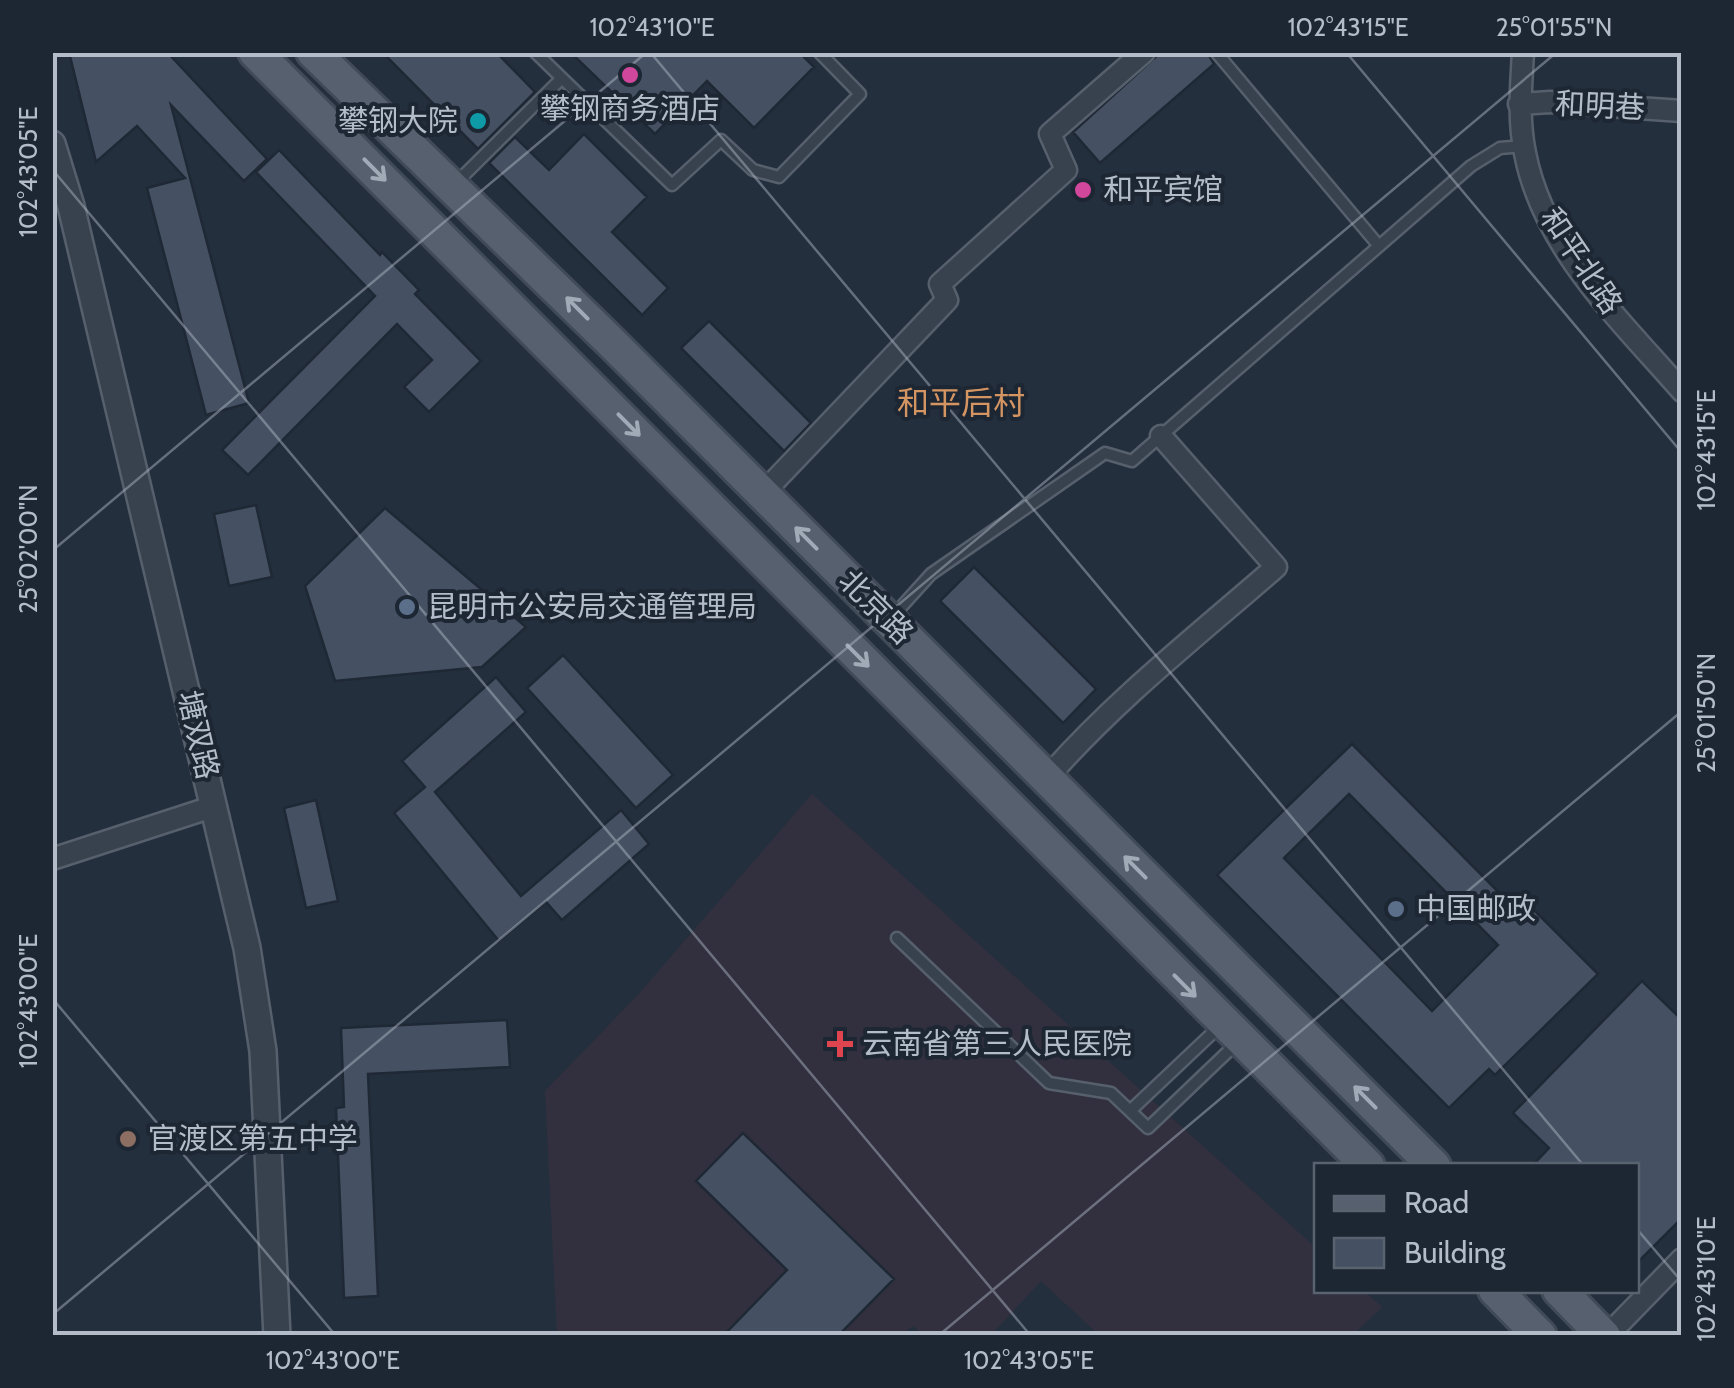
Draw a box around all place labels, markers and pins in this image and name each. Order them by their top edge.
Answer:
marker: 攀钢商务酒店 [619,64,641,86]
place label: 攀钢商务酒店 [540,90,720,127]
place label: 攀钢大院 [338,102,458,139]
marker: 攀钢大院 [467,110,489,132]
place label: 和平宾馆 [1103,171,1223,208]
marker: 和平宾馆 [1072,179,1094,201]
place label: 昆明市公安局交通管理局 [427,588,757,625]
marker: 昆明市公安局交通管理局 [396,596,418,618]
place label: 中国邮政 [1416,890,1536,927]
marker: 中国邮政 [1385,898,1407,920]
place label: 云南省第三人民医院 [862,1025,1132,1062]
marker: 云南省第三人民医院 [827,1031,853,1057]
place label: 官渡区第五中学 [148,1120,358,1157]
marker: 官渡区第五中学 [117,1128,139,1150]

